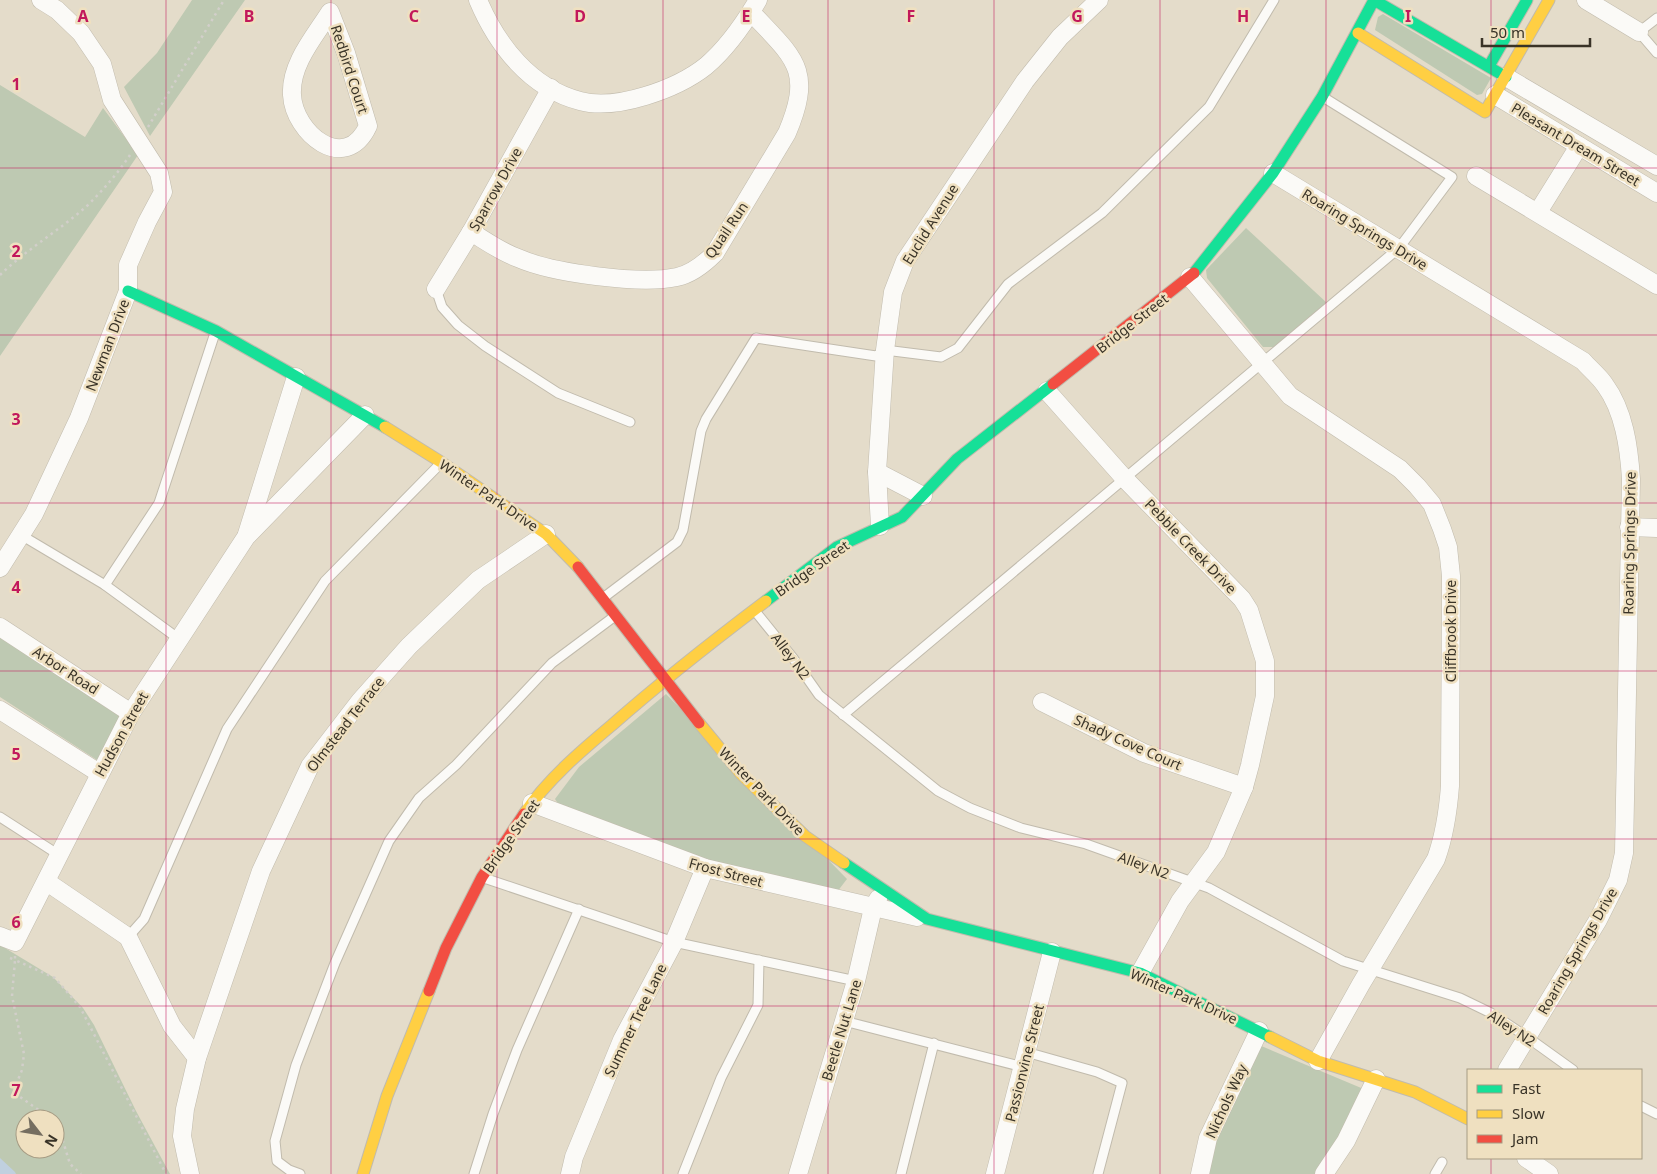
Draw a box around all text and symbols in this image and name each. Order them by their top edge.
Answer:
text: A [77,5,89,27]
text: B [244,5,254,27]
text: C [409,5,419,27]
text: D [574,5,586,27]
text: E [742,5,751,27]
text: F [907,5,915,27]
text: G [1071,5,1083,27]
text: H [1237,5,1249,27]
text: I [1405,5,1411,27]
scale bar [1482,15,1590,47]
street label: Redbird Court [327,22,373,116]
text: 50 m [1490,22,1525,42]
text: 1 [11,73,21,95]
street label: Pleasant Dream Street [1508,98,1644,190]
street label: Sparrow Drive [464,144,526,234]
street label: Euclid Avenue [898,180,962,268]
street label: Roaring Springs Drive [1299,184,1431,274]
street label: Quail Run [700,198,752,262]
text: 2 [11,240,21,262]
street label: Bridge Street [1092,289,1172,357]
street label: Newman Drive [81,296,133,394]
text: 3 [11,408,21,430]
street label: Winter Park Drive [436,455,542,535]
street label: Roaring Springs Drive [1618,471,1640,615]
street label: Pebble Creek Drive [1141,495,1241,597]
street label: Bridge Street [771,535,853,601]
text: 4 [11,576,21,598]
street label: Cliffbrook Drive [1441,580,1460,682]
street label: Alley N2 [767,629,815,683]
street label: Arbor Road [29,642,103,698]
street label: Olmstead Terrace [302,672,388,775]
street label: Hudson Street [90,688,152,780]
street label: Shady Cove Court [1071,710,1185,774]
text: 5 [11,743,21,765]
street label: Winter Park Drive [715,743,809,839]
street label: Bridge Street [478,795,544,877]
street label: Alley N2 [1116,847,1172,883]
street label: Frost Street [687,853,765,891]
street label: Roaring Springs Drive [1533,884,1621,1018]
text: 6 [11,911,21,933]
street label: Summer Tree Lane [599,960,671,1080]
street label: Winter Park Drive [1127,964,1241,1028]
street label: Beetle Nut Lane [817,977,865,1083]
street label: Passionvine Street [1000,1002,1048,1124]
street label: Alley N2 [1485,1006,1539,1050]
street label: Nichols Way [1201,1060,1252,1141]
legend [1467,1069,1642,1159]
text: Fast [1512,1078,1541,1098]
text: 7 [11,1079,21,1101]
text: Slow [1512,1103,1545,1123]
north arrow [15,1109,65,1159]
text: Jam [1510,1128,1539,1148]
text: N [40,1131,63,1151]

